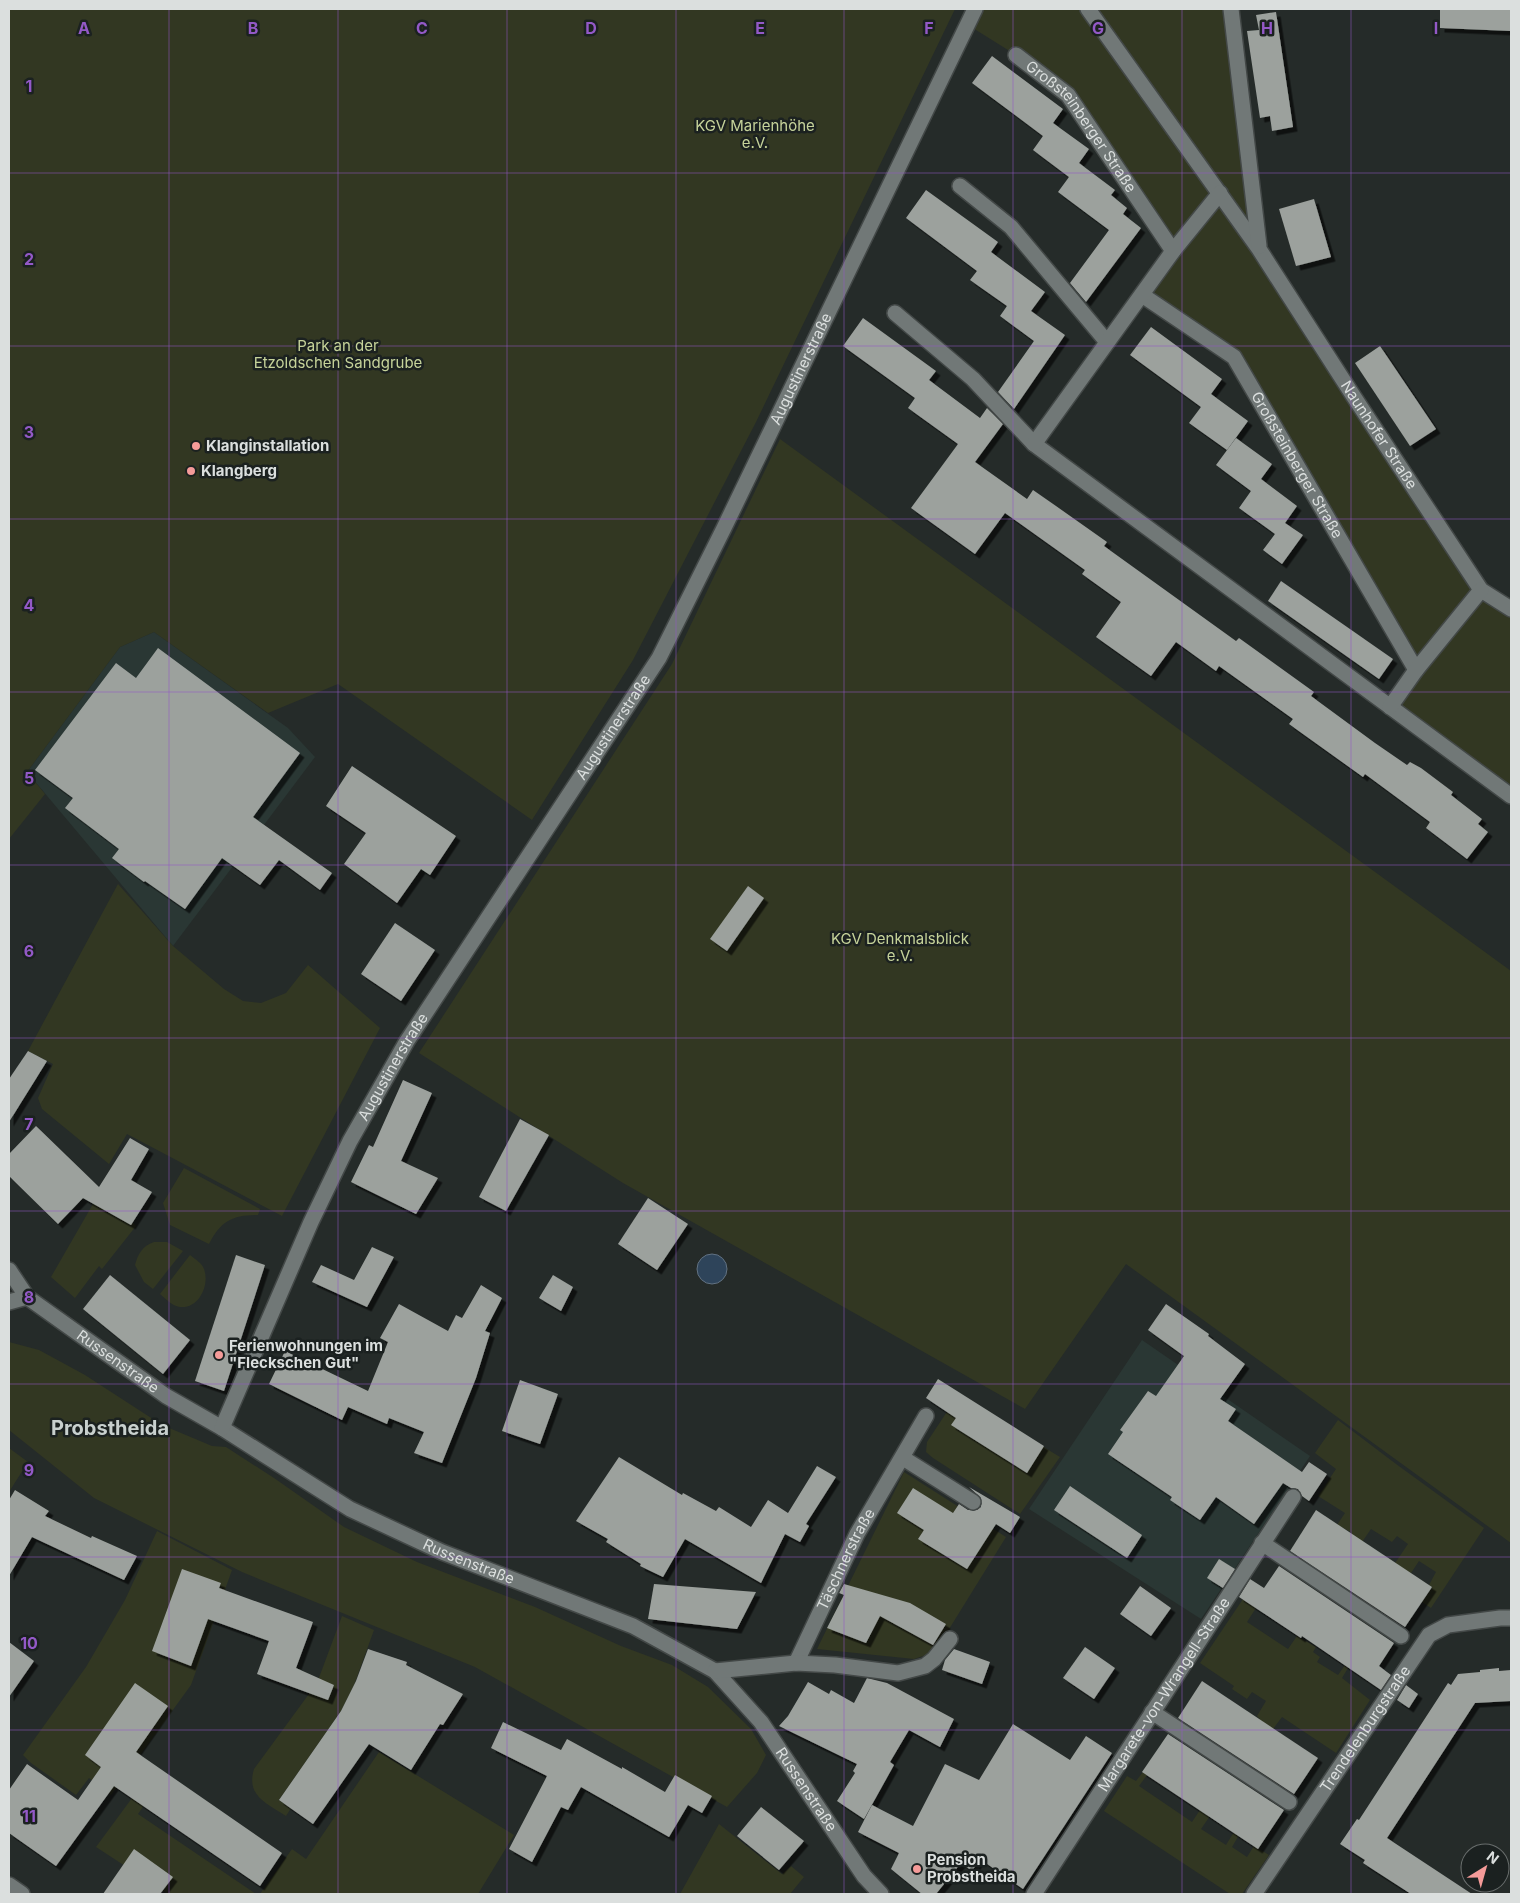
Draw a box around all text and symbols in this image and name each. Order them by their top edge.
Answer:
text: A [78,18,90,38]
text: B [248,18,258,38]
text: C [416,18,428,38]
text: D [585,18,597,38]
text: E [755,18,765,38]
text: F [924,18,934,38]
text: G [1092,18,1104,38]
text: H [1261,18,1273,38]
text: I [1434,18,1438,38]
street label: Großsteinberger Straße [1022,56,1141,196]
text: 1 [26,76,32,96]
park label: KGV Marienhöhe e.V. [695,116,815,152]
text: 2 [24,249,34,269]
street label: Augustinerstraße [765,310,836,428]
park label: Park an der Etzoldschen Sandgrube [254,336,422,372]
street label: Naunhofer Straße [1337,377,1422,492]
street label: Großsteinberger Straße [1247,388,1347,542]
text: 3 [24,422,34,442]
place label: Klanginstallation [206,436,329,455]
marker: Klanginstallation [190,440,202,452]
place label: Klangberg [201,461,277,480]
marker: Klangberg [185,465,197,477]
text: 4 [24,595,35,615]
street label: Augustinerstraße [572,671,654,783]
text: 5 [24,768,34,788]
park label: KGV Denkmalsblick e.V. [831,929,970,965]
text: 6 [24,941,34,961]
street label: Augustinerstraße [354,1009,432,1124]
text: 7 [24,1114,34,1134]
text: 8 [24,1287,34,1307]
street label: Russenstraße [73,1325,163,1397]
place label: Ferienwohnungen im "Fleckschen Gut" [229,1336,383,1372]
marker: Ferienwohnungen im "Fleckschen Gut" [213,1349,225,1361]
district label: Probstheida [51,1416,169,1440]
text: 9 [24,1460,34,1480]
street label: Täschnerstraße [812,1505,879,1613]
street label: Russenstraße [420,1534,517,1588]
street label: Margarete-von-Wrangell-Straße [1093,1594,1234,1795]
text: 10 [20,1633,38,1653]
street label: Trendelenburgstraße [1316,1662,1414,1796]
street label: Russenstraße [772,1744,841,1835]
text: 11 [22,1806,36,1826]
north arrow [1460,1843,1510,1893]
text: N [1484,1847,1503,1867]
place label: Pension Probstheida [927,1850,1016,1886]
marker: Pension Probstheida [911,1863,923,1875]

